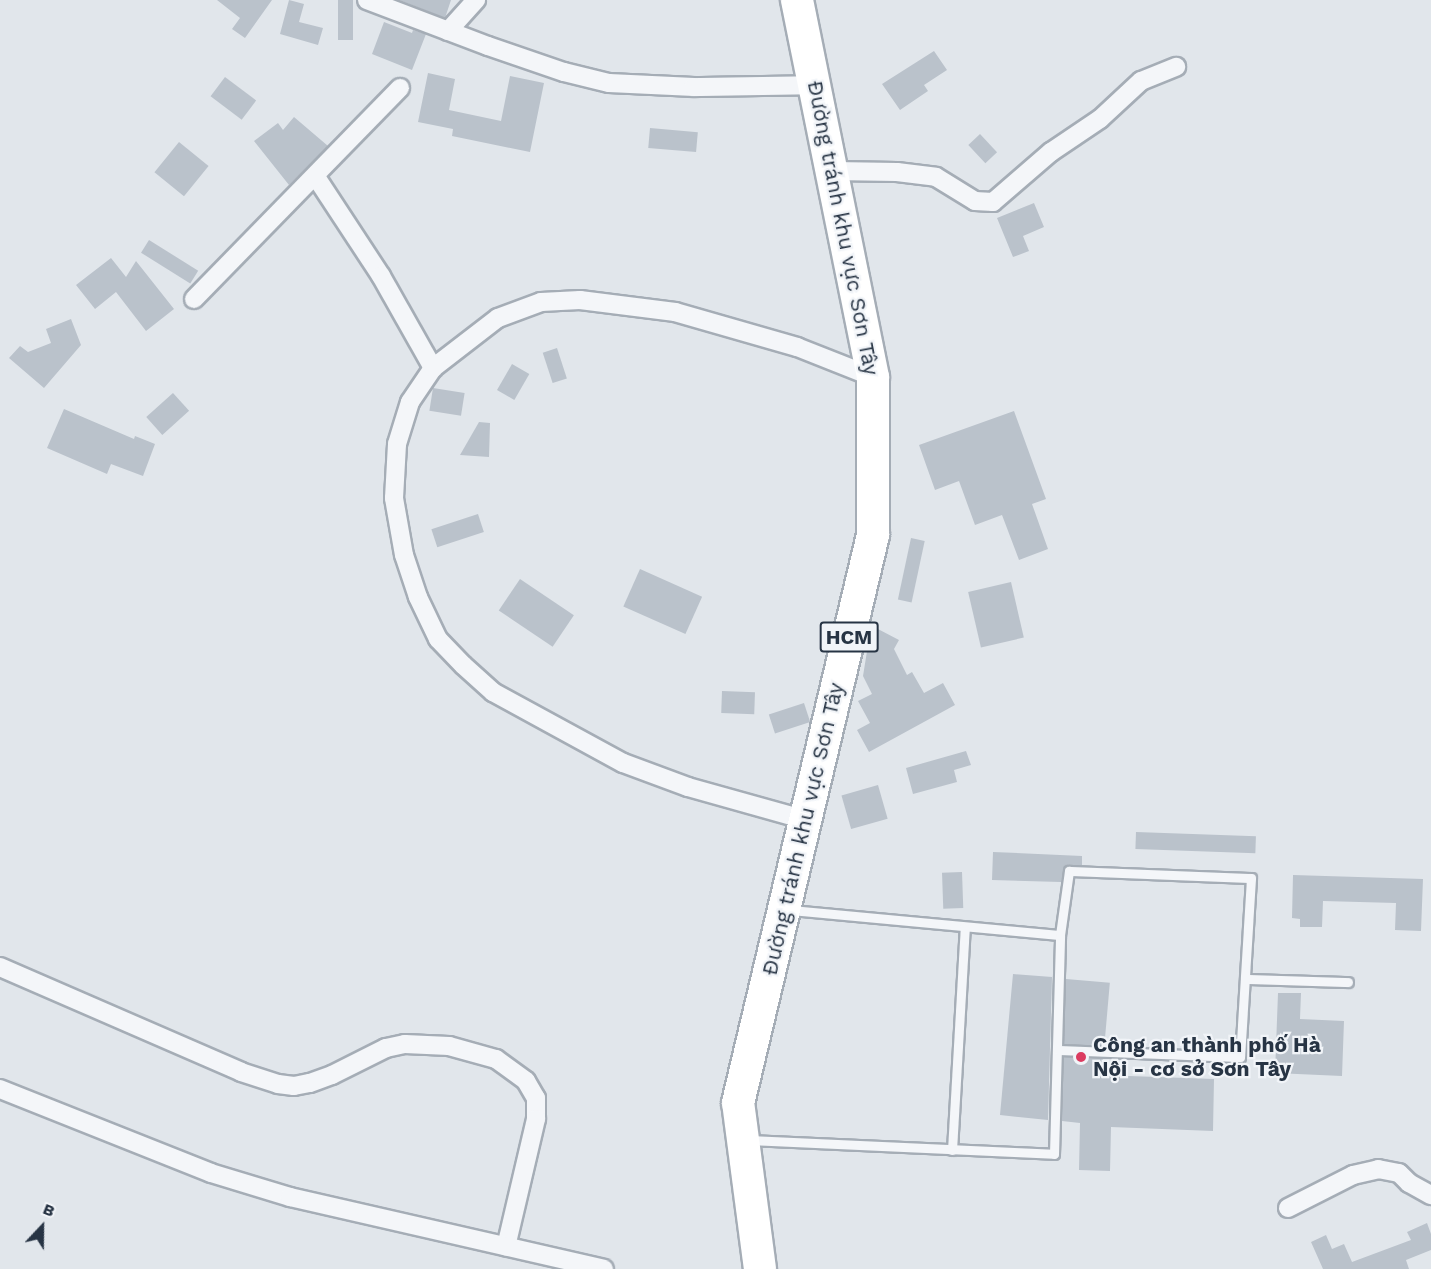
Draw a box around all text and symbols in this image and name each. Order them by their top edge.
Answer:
street label: Đường tránh khu vực Sơn Tây [802,78,884,378]
road number: HCM [819,620,879,654]
street label: Đường tránh khu vực Sơn Tây [757,679,849,979]
place label: Công an thành phố Hà Nội - cơ sở Sơn Tây [1093,1032,1321,1082]
marker: Công an thành phố Hà Nội - cơ sở Sơn Tây [1074,1050,1088,1064]
north arrow [12,1197,72,1257]
text: B [40,1199,58,1221]

